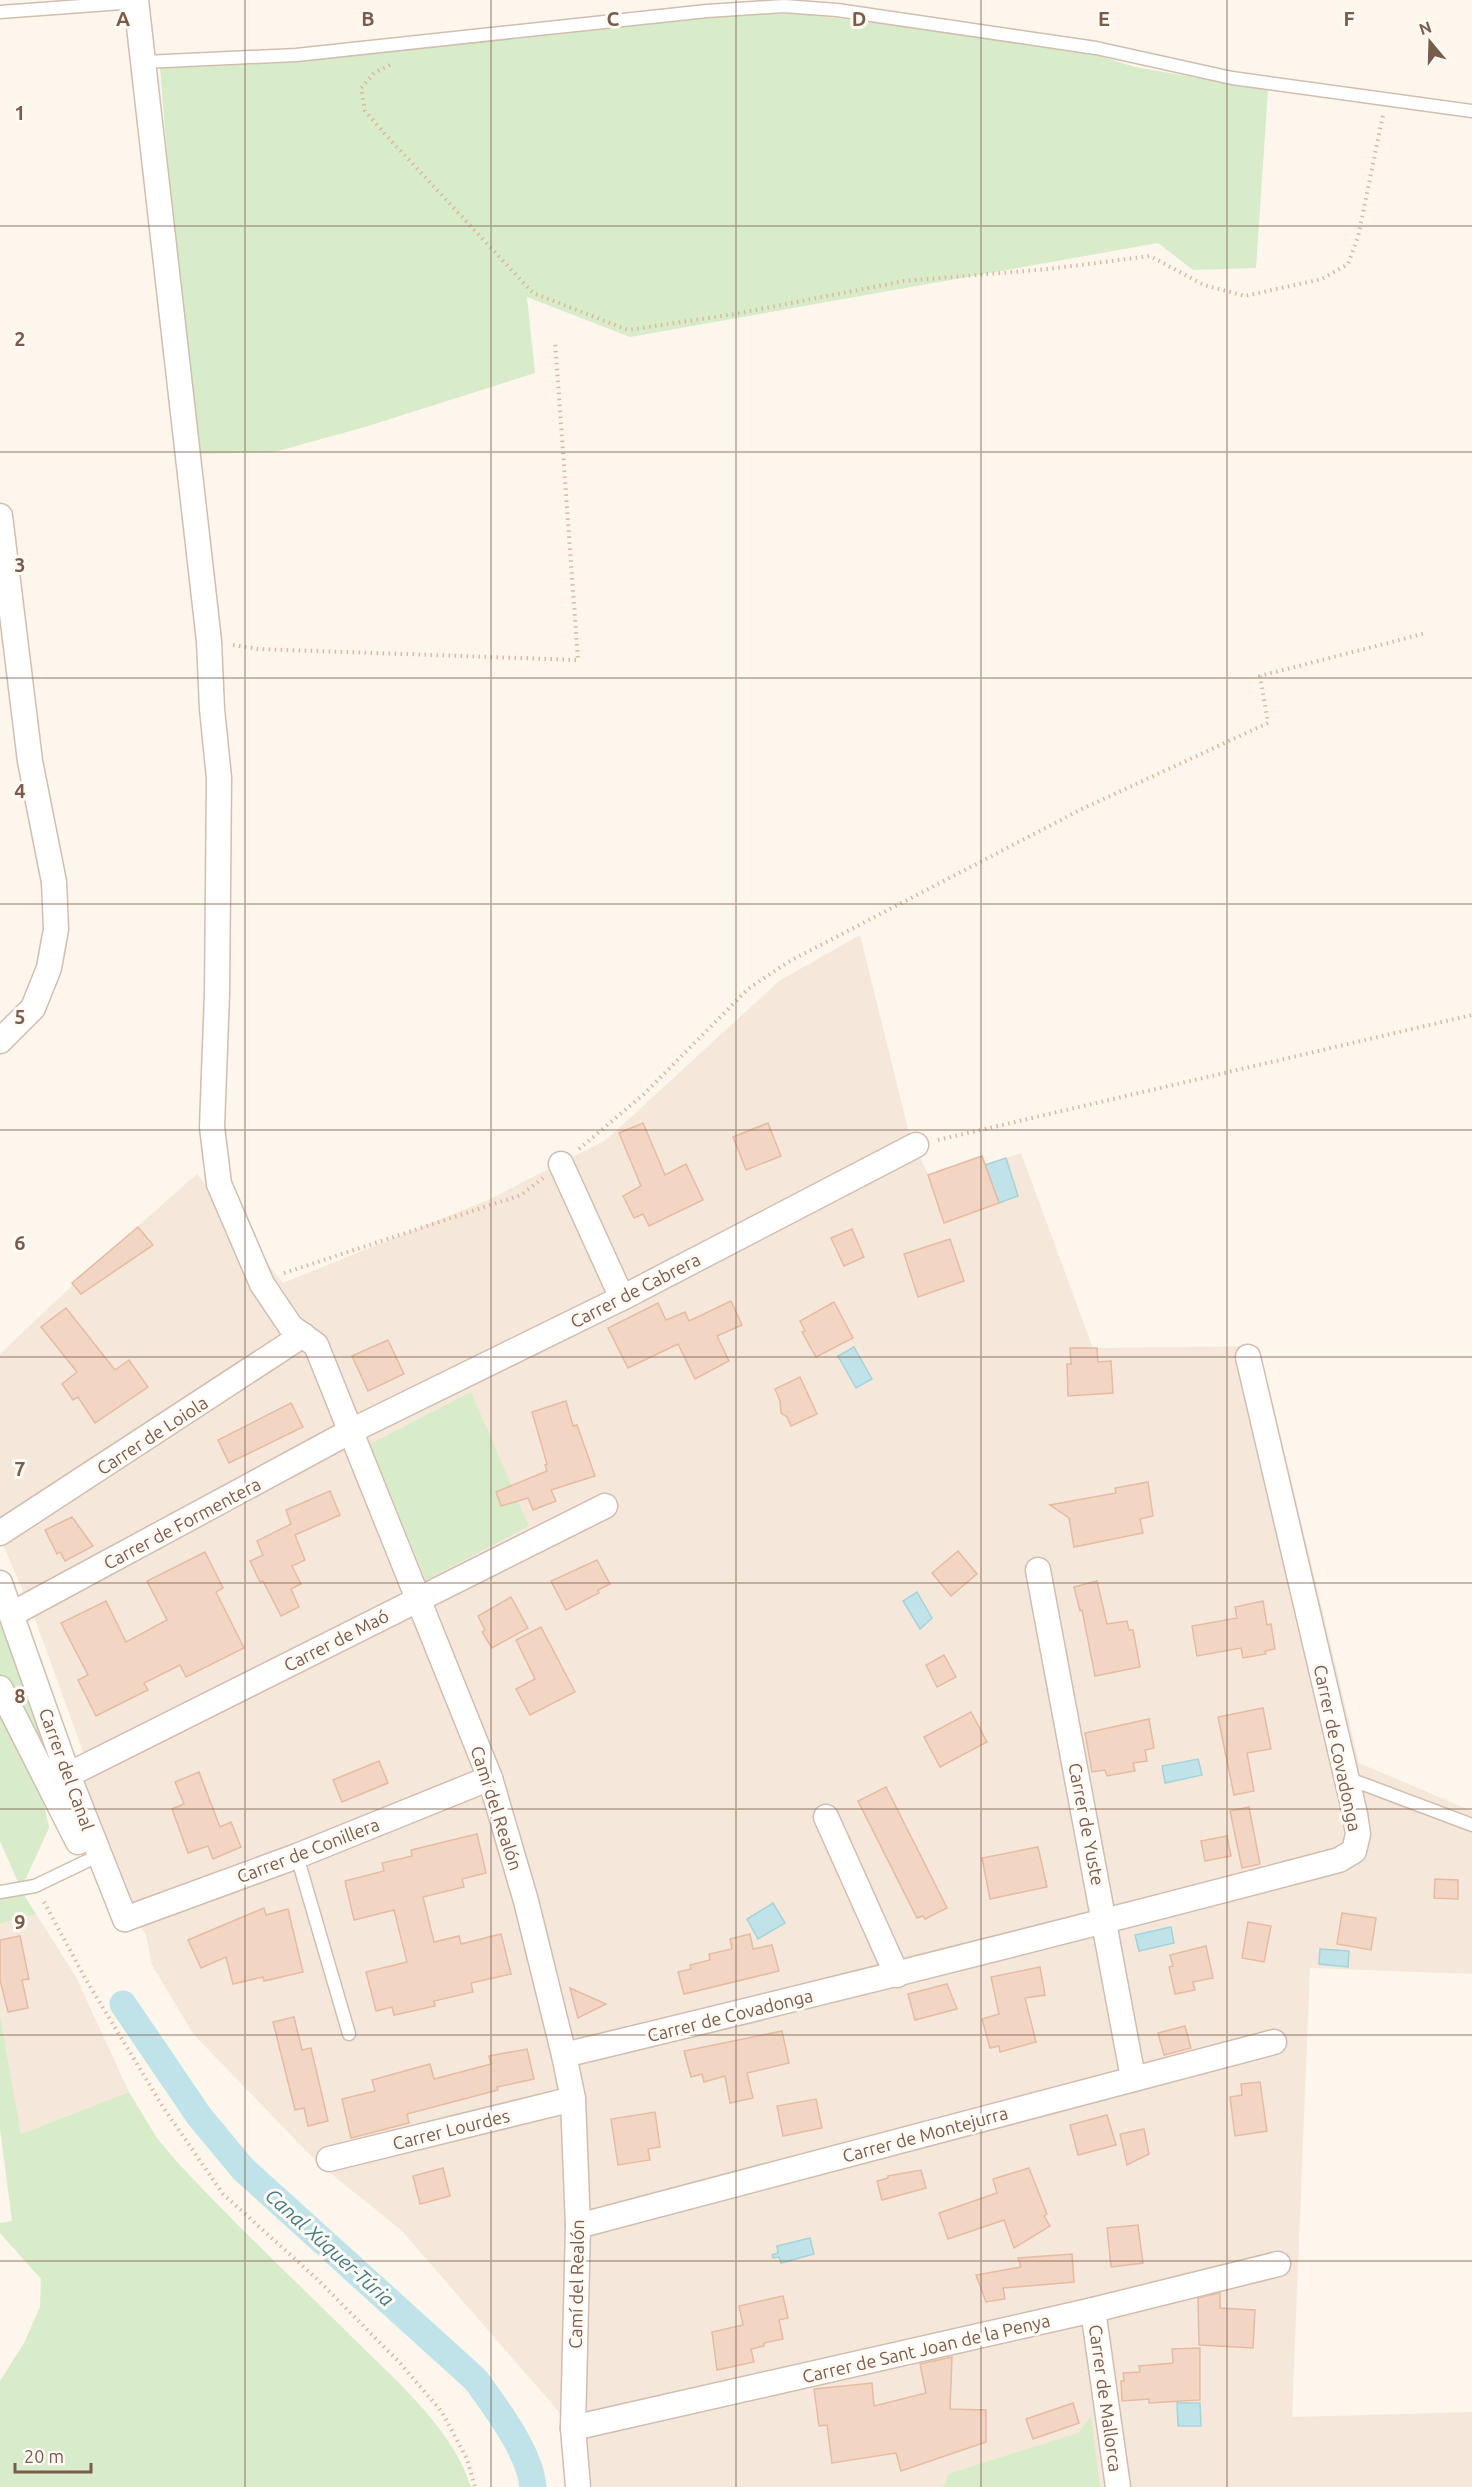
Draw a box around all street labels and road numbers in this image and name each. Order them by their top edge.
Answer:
street label: Carrer de Cabrera [567,1249,703,1331]
street label: Carrer de Loiola [93,1392,211,1478]
street label: Carrer de Formentera [100,1473,264,1573]
street label: Carrer de Maó [280,1605,392,1675]
street label: Carrer de Covadonga [1311,1663,1365,1833]
street label: Carrer del Canal [36,1705,98,1833]
street label: Camí del Realón [467,1743,527,1873]
street label: Carrer de Yuste [1065,1761,1109,1887]
street label: Carrer de Conillera [234,1814,382,1886]
street label: Carrer de Covadonga [645,1985,815,2045]
street label: Carrer de Montejurra [840,2102,1010,2166]
street label: Carrer Lourdes [390,2105,512,2153]
street label: Camí del Realón [565,2219,587,2349]
street label: Carrer de Sant Joan de la Penya [800,2310,1052,2386]
street label: Carrer de Mallorca [1086,2323,1126,2473]

